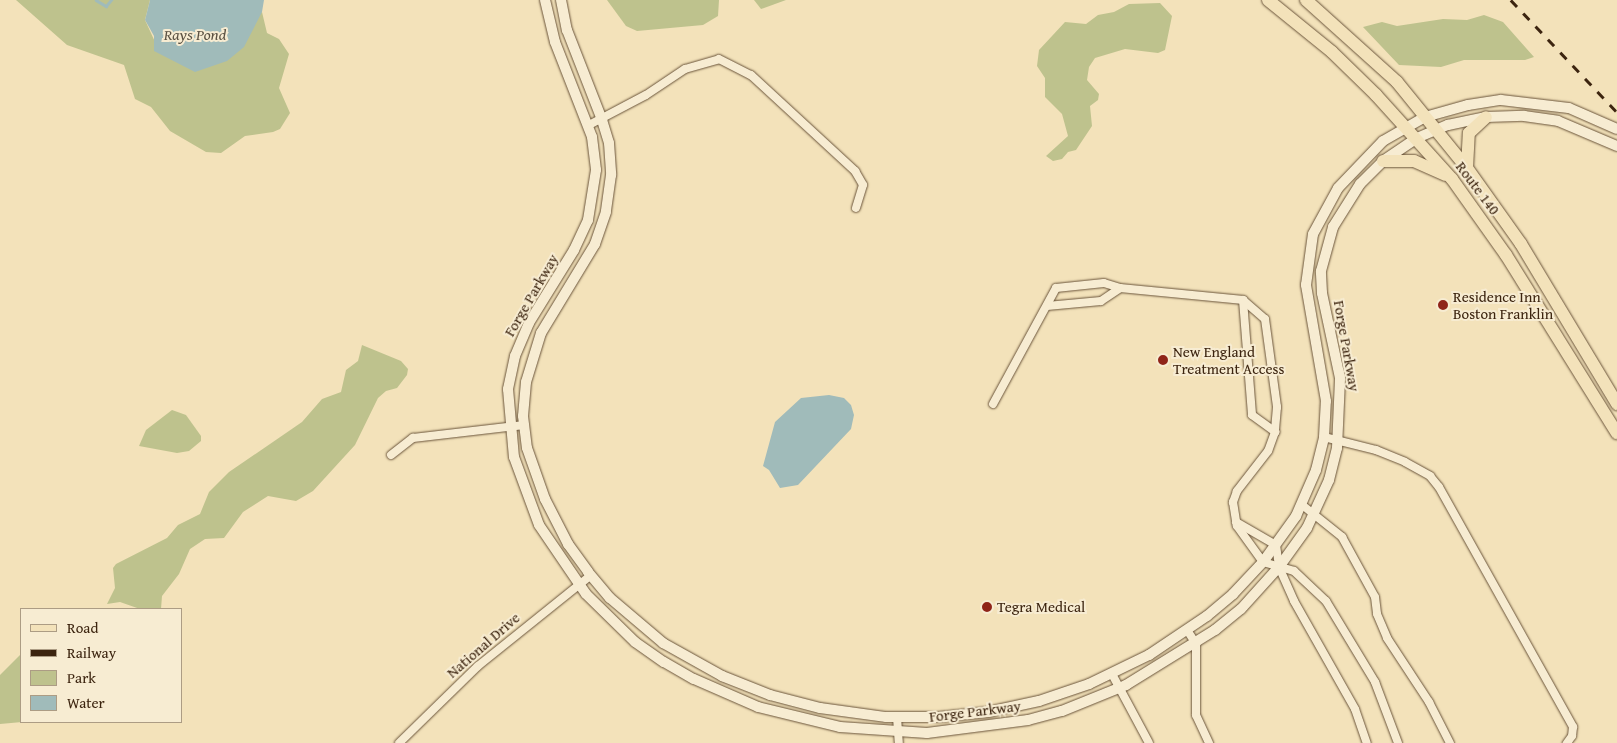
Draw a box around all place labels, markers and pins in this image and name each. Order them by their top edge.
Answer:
place label: Residence Inn Boston Franklin [1453,287,1553,322]
marker: Residence Inn Boston Franklin [1437,299,1449,311]
place label: New England Treatment Access [1173,342,1284,377]
marker: New England Treatment Access [1157,354,1169,366]
place label: Tegra Medical [997,598,1085,616]
marker: Tegra Medical [981,601,993,613]

